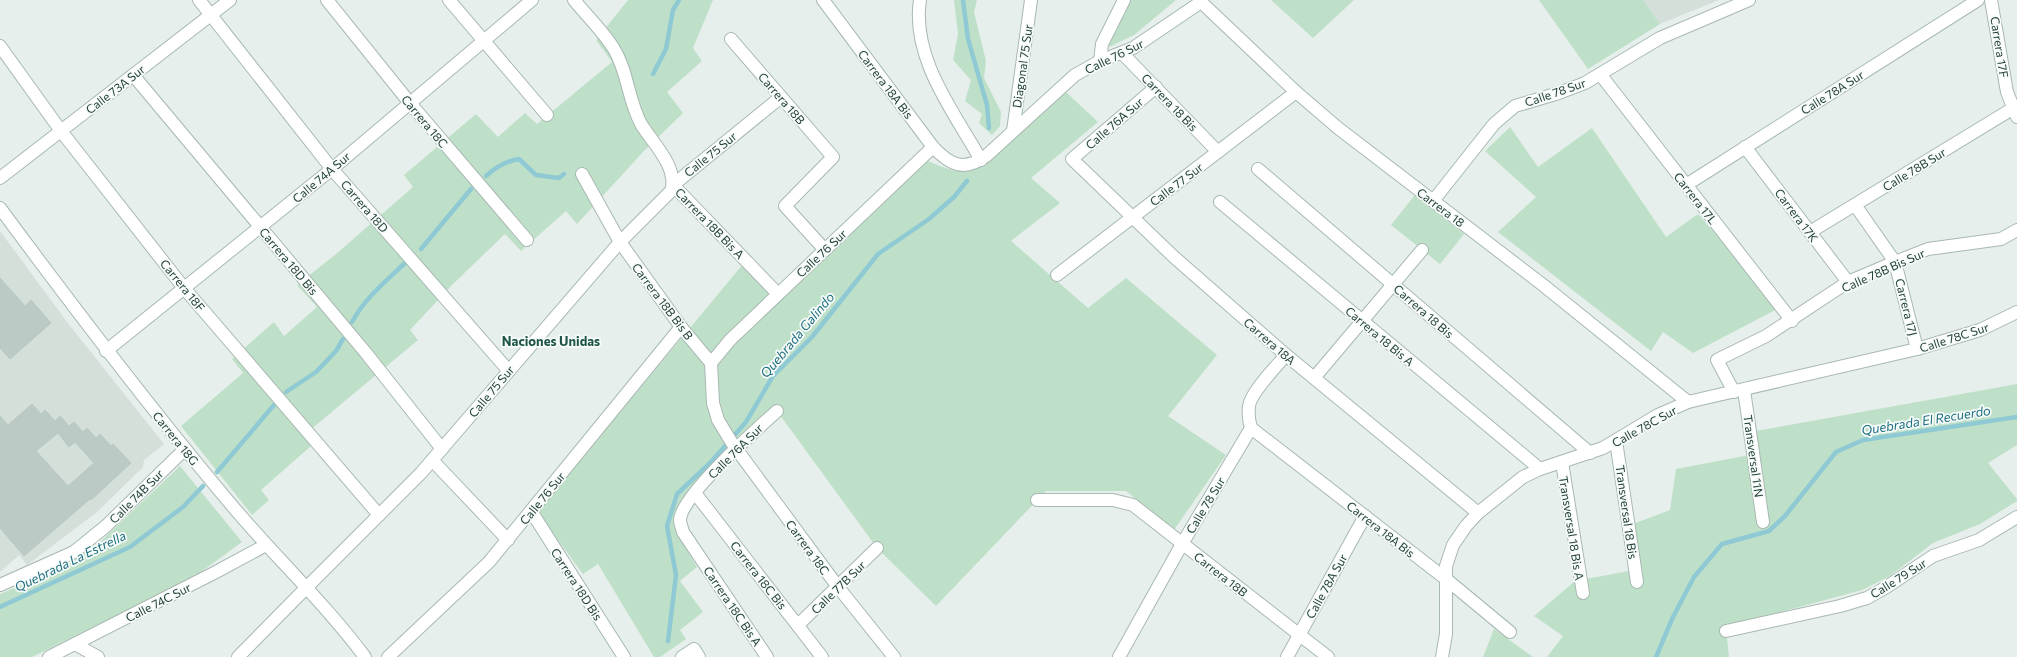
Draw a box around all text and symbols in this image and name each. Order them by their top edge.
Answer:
street label: Carrera 17F [1988,15,2012,79]
street label: Diagonal 75 Sur [1009,23,1035,109]
street label: Calle 76 Sur [1082,36,1146,76]
street label: Carrera 18A Bis [856,47,916,121]
street label: Calle 73A Sur [83,61,148,116]
street label: Calle 78A Sur [1798,67,1866,117]
street label: Carrera 18B [756,69,808,127]
street label: Carrera 18 Bis [1139,70,1201,134]
street label: Calle 78 Sur [1523,75,1588,109]
street label: Carrera 18C [399,92,451,150]
street label: Calle 76A Sur [1082,94,1146,152]
street label: Calle 75 Sur [681,129,739,179]
street label: Calle 78B Sur [1880,145,1948,193]
street label: Calle 74A Sur [289,149,353,205]
street label: Calle 77 Sur [1147,159,1205,208]
street label: Carrera 17L [1671,169,1721,227]
street label: Carrera 18D [338,177,392,235]
street label: Carrera 18B Bis A [673,185,747,261]
street label: Carrera 18 [1414,185,1468,229]
street label: Carrera 17K [1772,186,1822,244]
street label: Carrera 18D Bis [257,225,321,297]
street label: Calle 76 Sur [793,226,849,280]
street label: Calle 78B Bis Sur [1839,245,1927,295]
street label: Carrera 18F [158,256,208,314]
street label: Carrera 18B Bis B [630,260,697,342]
street label: Carrera 17J [1892,277,1921,337]
street label: Carrera 18 Bis [1391,281,1457,341]
water label: Quebrada Galindo [757,289,838,381]
street label: Carrera 18 Bis A [1343,303,1417,369]
street label: Carrera 18A [1241,315,1299,367]
street label: Calle 78C Sur [1918,319,1991,355]
district label: Naciones Unidas [502,333,600,349]
street label: Calle 75 Sur [465,362,517,420]
street label: Calle 78C Sur [1609,402,1679,450]
water label: Quebrada El Recuerdo [1860,402,1992,438]
street label: Carrera 18G [150,408,202,468]
street label: Transversal 11N [1741,414,1767,498]
street label: Calle 76A Sur [705,421,765,481]
street label: Transversal 18 Bis [1613,464,1641,560]
street label: Calle 74B Sur [106,466,166,526]
street label: Calle 76 Sur [517,469,568,527]
street label: Calle 78 Sur [1183,474,1227,536]
street label: Transversal 18 Bis A [1557,475,1587,581]
street label: Carrera 18A Bis [1344,498,1418,560]
street label: Carrera 18C [784,517,832,577]
water label: Quebrada La Estrella [12,527,128,595]
street label: Carrera 18C Bis [728,538,790,612]
street label: Carrera 18D Bis [548,545,606,623]
street label: Carrera 18B [1192,549,1251,599]
street label: Calle 78A Sur [1303,551,1350,621]
street label: Calle 79 Sur [1867,555,1929,601]
street label: Calle 77B Sur [808,557,868,617]
street label: Carrera 18C Bis A [701,563,765,649]
street label: Calle 74C Sur [123,580,193,624]

